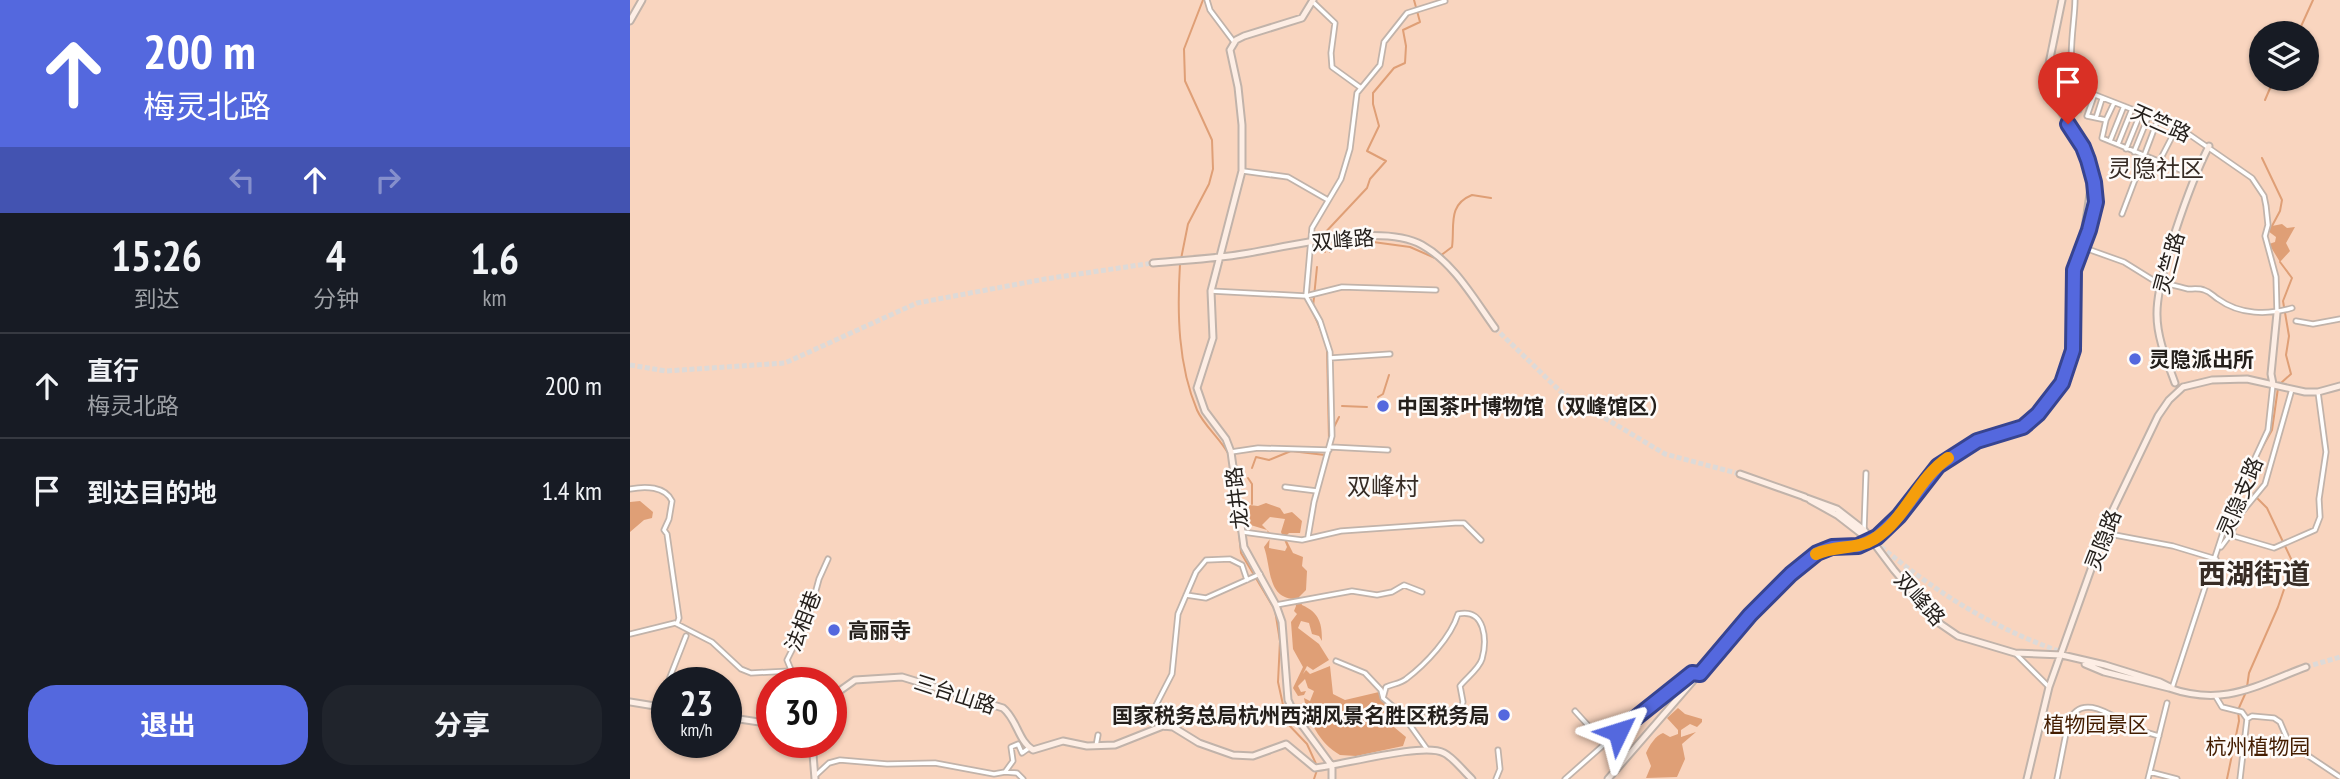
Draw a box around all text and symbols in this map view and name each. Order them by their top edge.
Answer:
text: 200 m [143,19,256,83]
map controls [2249,21,2319,91]
button: layers [2249,21,2319,91]
icon: ahead [28,28,119,119]
pin [2038,52,2098,124]
icon: arrive [2049,63,2087,101]
text: 梅灵北路 [143,85,271,127]
street label: 天竺路 [2127,98,2195,148]
district label: 灵隐社区 [2108,153,2204,184]
icon: left [223,161,261,199]
icon: ahead [296,161,334,199]
icon: right [369,161,407,199]
street label: 双峰路 [1310,224,1376,256]
text: 15:26 [111,228,202,283]
text: 4 [326,228,346,283]
street label: 灵竺路 [2148,229,2190,297]
text: 1.6 [470,231,519,286]
text: km [482,283,506,312]
text: 到达 [133,284,179,313]
text: 分钟 [313,284,359,313]
place label: 灵隐派出所 [2149,346,2254,373]
marker: 灵隐派出所 [2127,351,2143,367]
text: 直行 [87,354,139,387]
icon: ahead [28,367,66,405]
text: 200 m [544,369,602,402]
text: 梅灵北路 [87,391,179,420]
place label: 中国茶叶博物馆（双峰馆区） [1397,393,1670,420]
marker: 中国茶叶博物馆（双峰馆区） [1375,398,1391,414]
street label: 灵隐支路 [2211,453,2269,541]
street label: 龙井路 [1220,465,1254,531]
district label: 双峰村 [1347,471,1419,502]
icon: arrive [28,472,66,510]
text: 1.4 km [541,474,602,507]
text: 到达目的地 [87,476,217,509]
street label: 灵隐路 [2079,506,2127,574]
district label: 西湖街道 [2198,555,2310,592]
street label: 双峰路 [1889,567,1951,631]
street label: 法相巷 [779,587,827,655]
place label: 高丽寺 [848,617,911,644]
marker: 高丽寺 [826,622,842,638]
speed limit sign: 30 [756,667,847,758]
street label: 三台山路 [911,668,999,720]
text: 23 [680,680,713,726]
button: 退出 [28,685,308,765]
button: 分享 [322,685,602,765]
position arrow [1581,695,1655,769]
place label: 国家税务总局杭州西湖风景名胜区税务局 [1112,702,1490,729]
marker: 国家税务总局杭州西湖风景名胜区税务局 [1496,707,1512,723]
park label: 植物园景区 [2044,711,2149,738]
text: km/h [681,718,712,741]
park label: 杭州植物园 [2206,733,2311,760]

